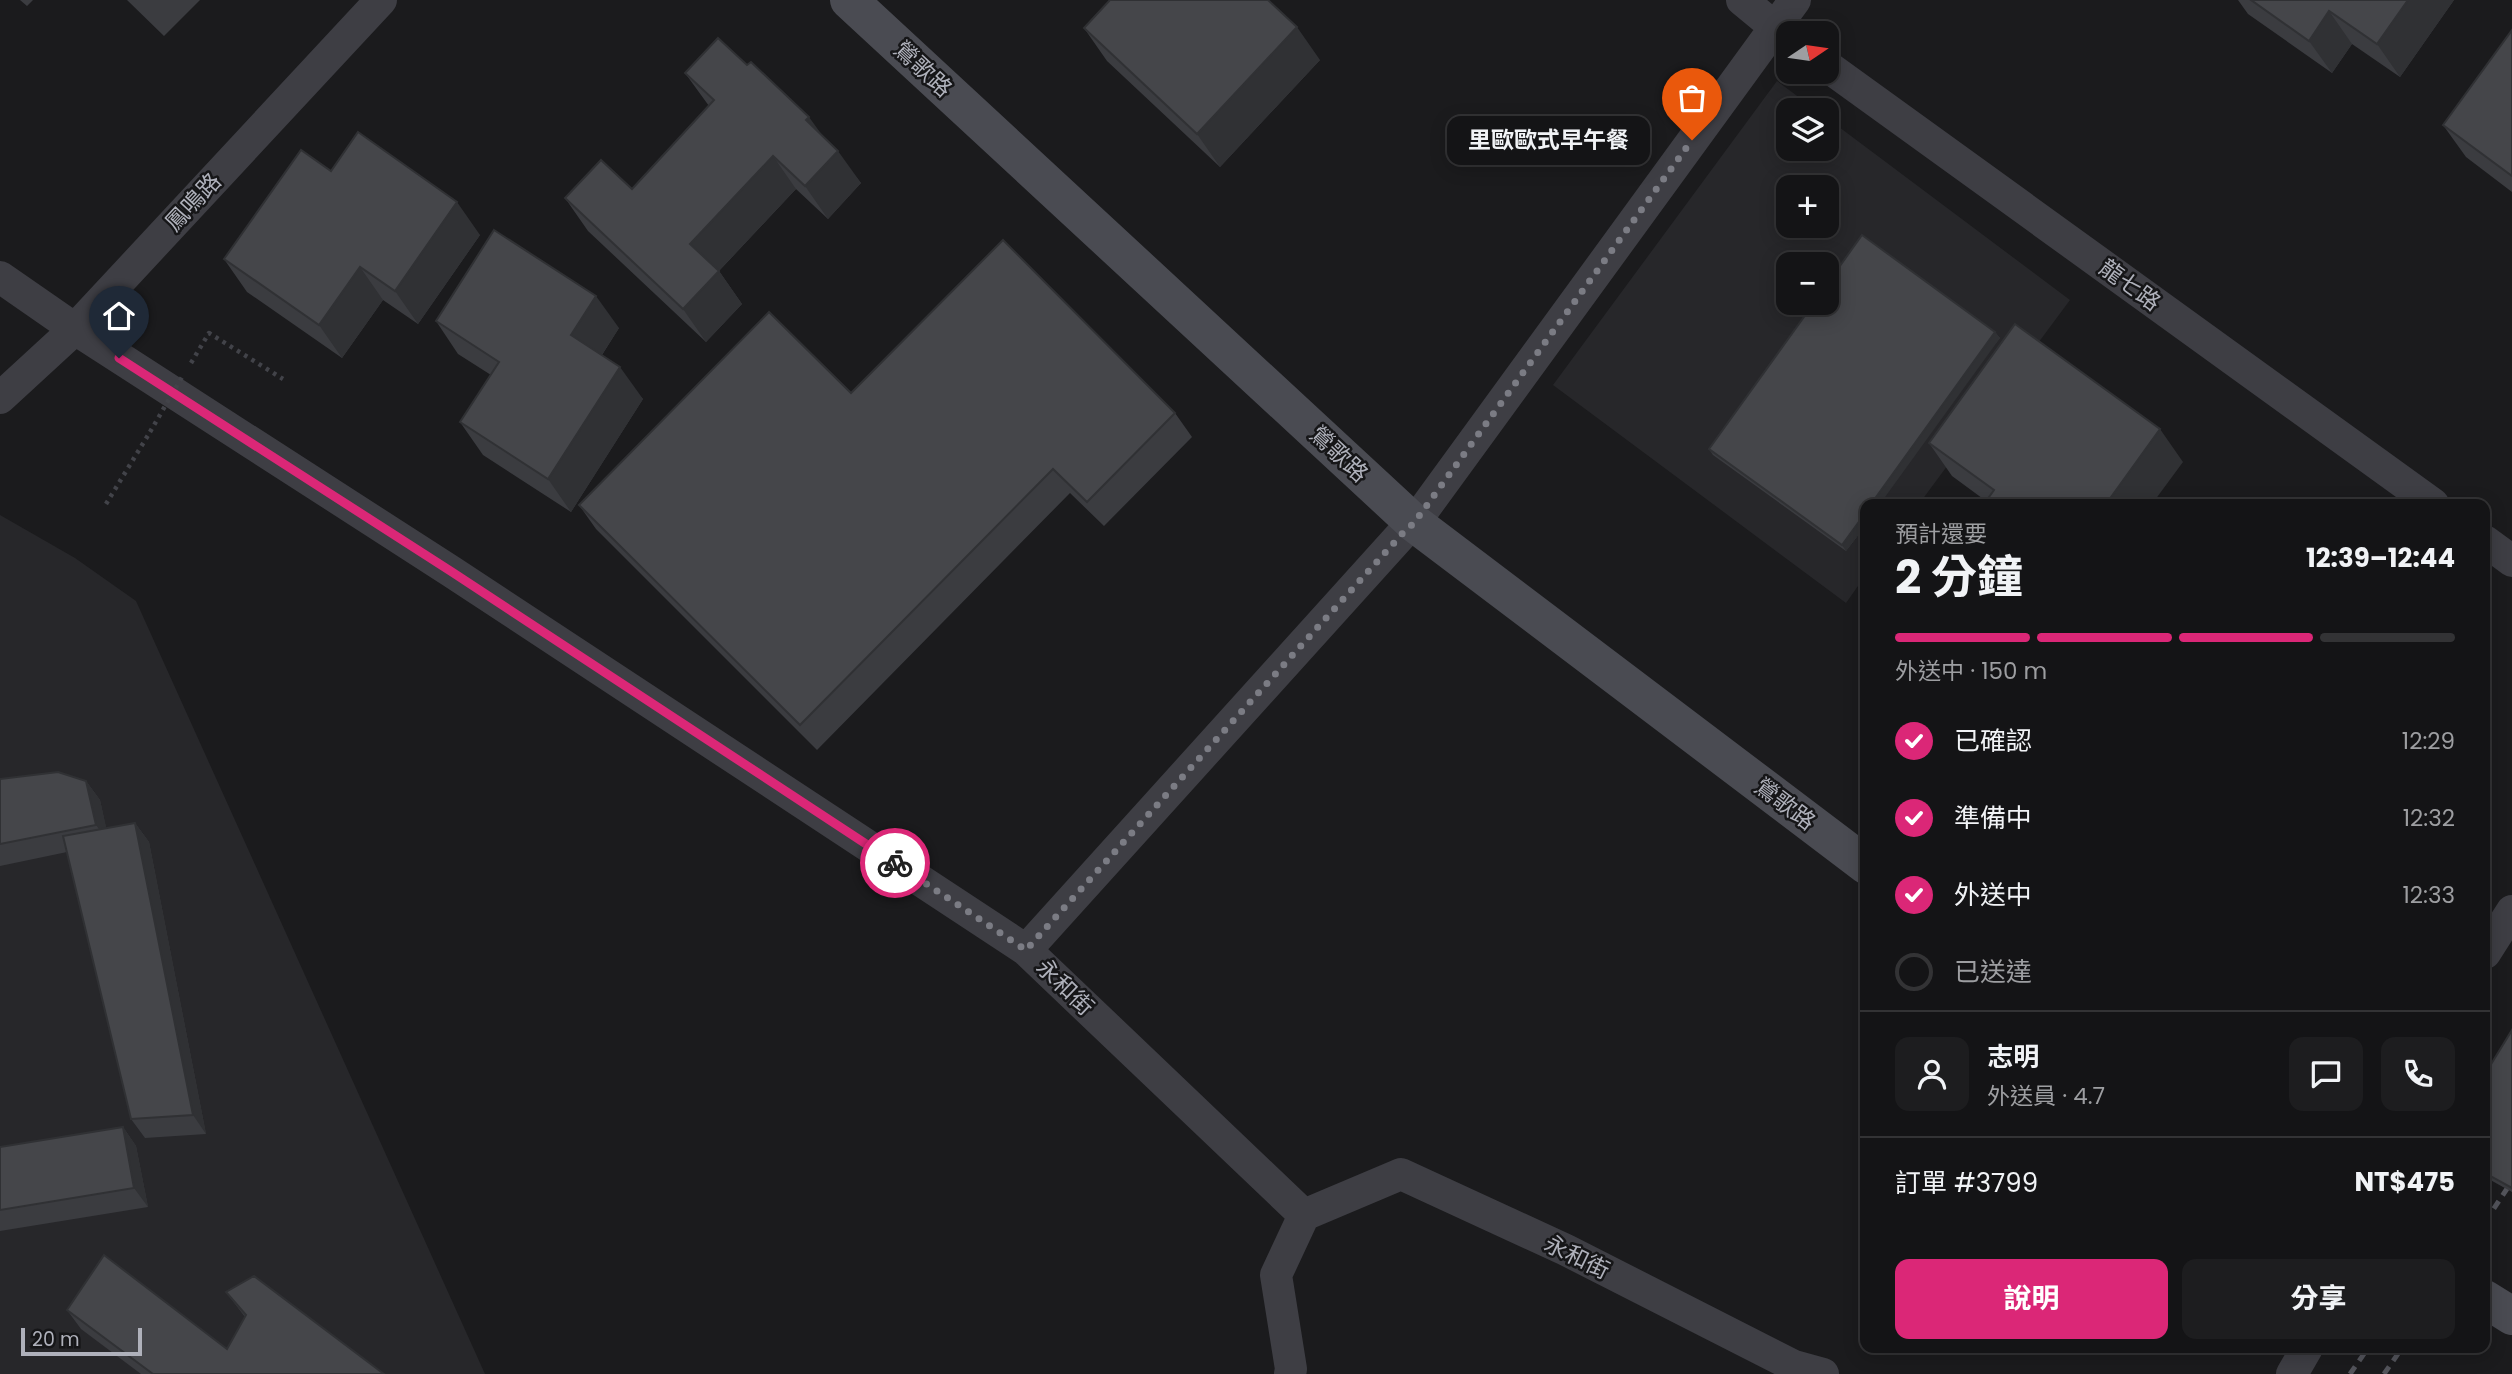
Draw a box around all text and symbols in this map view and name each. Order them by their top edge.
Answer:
north arrow [1776,21,1839,84]
map controls [1776,21,1839,315]
street label: 鶯歌路 [887,34,959,104]
pin [1662,68,1722,140]
icon: bag [1673,79,1711,117]
button: layers [1776,98,1839,161]
callout: 里歐歐式早午餐 [1447,116,1650,164]
text: 里歐歐式早午餐 [1468,124,1629,156]
street label: 鳳鳴路 [158,166,228,238]
button: + [1776,175,1839,238]
button: − [1776,252,1839,315]
street label: 龍七路 [2093,252,2167,318]
pin [89,286,149,358]
icon: home [100,297,138,335]
street label: 鶯歌路 [1303,419,1375,489]
text: 預計還要 [1895,518,1987,550]
text: 12:39–12:44 [2306,540,2455,576]
text: 2 分鐘 [1895,545,2023,609]
text: 外送中 · 150 m [1895,655,2047,687]
icon: check [1895,722,1933,760]
text: 已確認 [1954,723,2032,759]
text: 12:29 [2402,725,2455,757]
street label: 鶯歌路 [1748,770,1822,838]
icon: check [1895,799,1933,837]
text: 準備中 [1954,800,2032,836]
text: 12:32 [2403,802,2455,834]
courier [860,828,930,898]
icon: bike [876,844,914,882]
icon: check [1895,876,1933,914]
text: 外送中 [1954,877,2032,913]
text: 12:33 [2402,879,2455,911]
street label: 永和街 [1029,952,1101,1022]
text: 已送達 [1954,954,2032,990]
button: person [1895,1037,1969,1111]
button: chat [2289,1037,2363,1111]
button: phone [2381,1037,2455,1111]
text: 志明 [1987,1039,2039,1075]
text: 外送員 · 4.7 [1987,1080,2105,1112]
text: NT$475 [2355,1164,2455,1200]
text: 訂單 #3799 [1895,1165,2038,1201]
street label: 永和街 [1539,1227,1615,1287]
button: 說明 [1895,1259,2168,1339]
button: 分享 [2182,1259,2455,1339]
scale bar [21,1325,142,1357]
text: 20 m [32,1326,80,1353]

